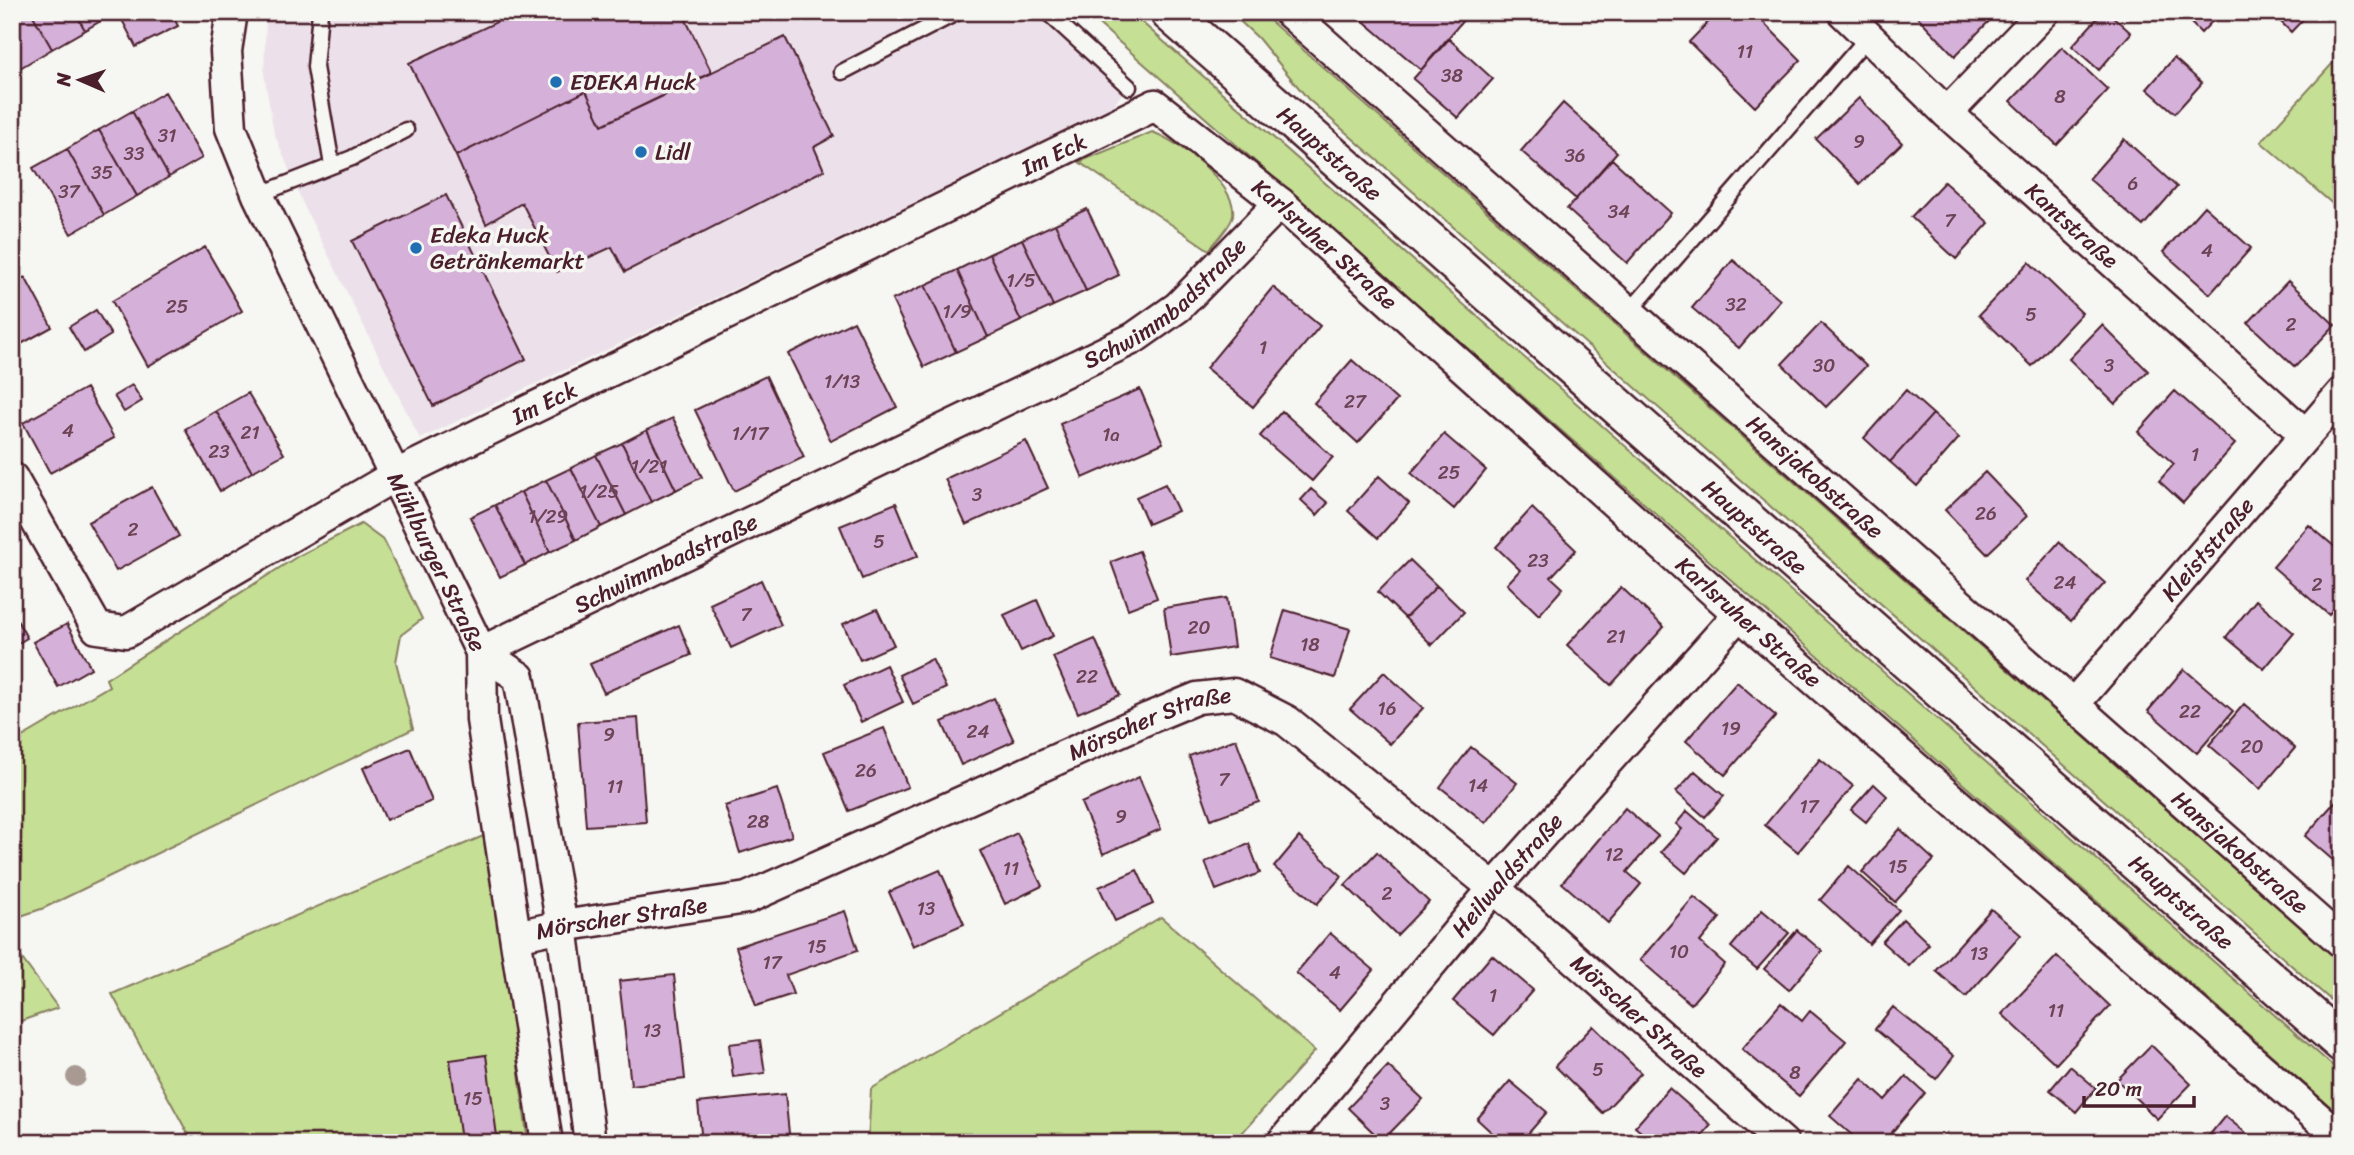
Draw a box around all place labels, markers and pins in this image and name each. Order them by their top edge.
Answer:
place label: EDEKA Huck [570,62,697,103]
marker: EDEKA Huck [548,74,564,90]
place label: Lidl [655,132,691,173]
marker: Lidl [633,144,649,160]
place label: Edeka Huck Getränkemarkt [430,215,585,282]
marker: Edeka Huck Getränkemarkt [408,240,424,256]

